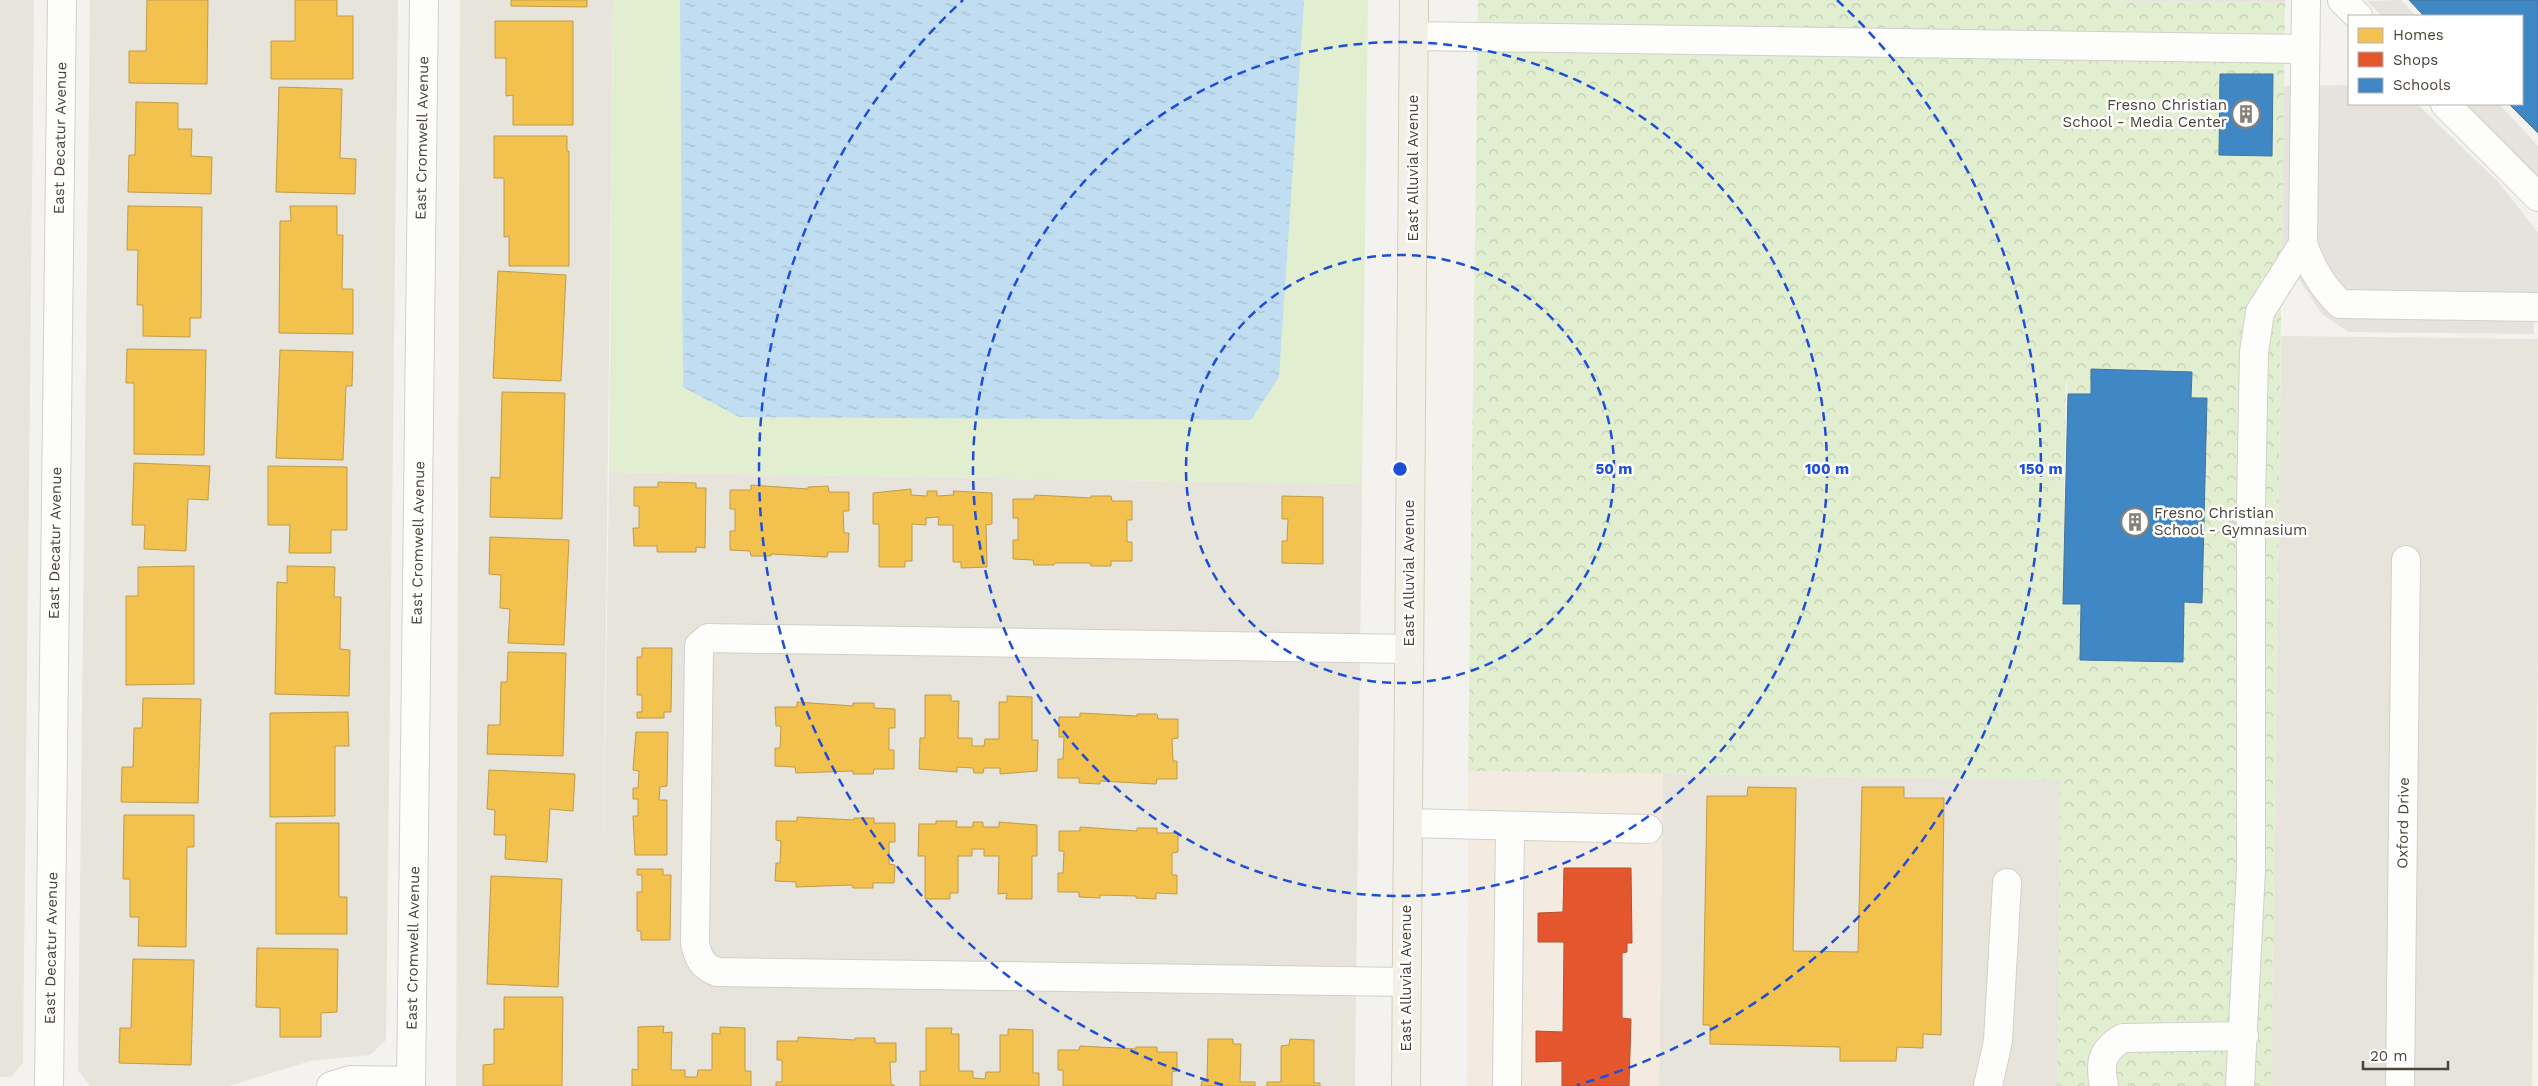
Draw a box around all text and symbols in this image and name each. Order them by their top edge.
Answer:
legend [2348,15,2523,105]
text: Homes [2393,26,2444,44]
text: Shops [2393,51,2438,69]
street label: East Cromwell Avenue [412,56,432,220]
street label: East Decatur Avenue [50,62,70,214]
text: Schools [2393,76,2451,94]
street label: East Alluvial Avenue [1404,94,1422,242]
place label: Fresno Christian School - Media Center [2063,96,2227,131]
building icon: Fresno Christian School - Media Center [2231,99,2261,129]
centre of rings [1391,460,1409,478]
text: 50 m [1596,460,1632,478]
text: 100 m [1805,460,1849,478]
text: 150 m [2019,460,2063,478]
street label: East Cromwell Avenue [408,461,428,625]
street label: East Decatur Avenue [45,467,65,619]
street label: East Alluvial Avenue [1400,499,1418,647]
place label: Fresno Christian School - Gymnasium [2154,504,2307,539]
building icon: Fresno Christian School - Gymnasium [2120,507,2150,537]
street label: Oxford Drive [2393,777,2413,869]
street label: East Cromwell Avenue [403,866,423,1030]
street label: East Decatur Avenue [41,872,61,1024]
street label: East Alluvial Avenue [1397,904,1415,1052]
scale bar [2363,1038,2448,1070]
text: 20 m [2370,1047,2408,1065]

